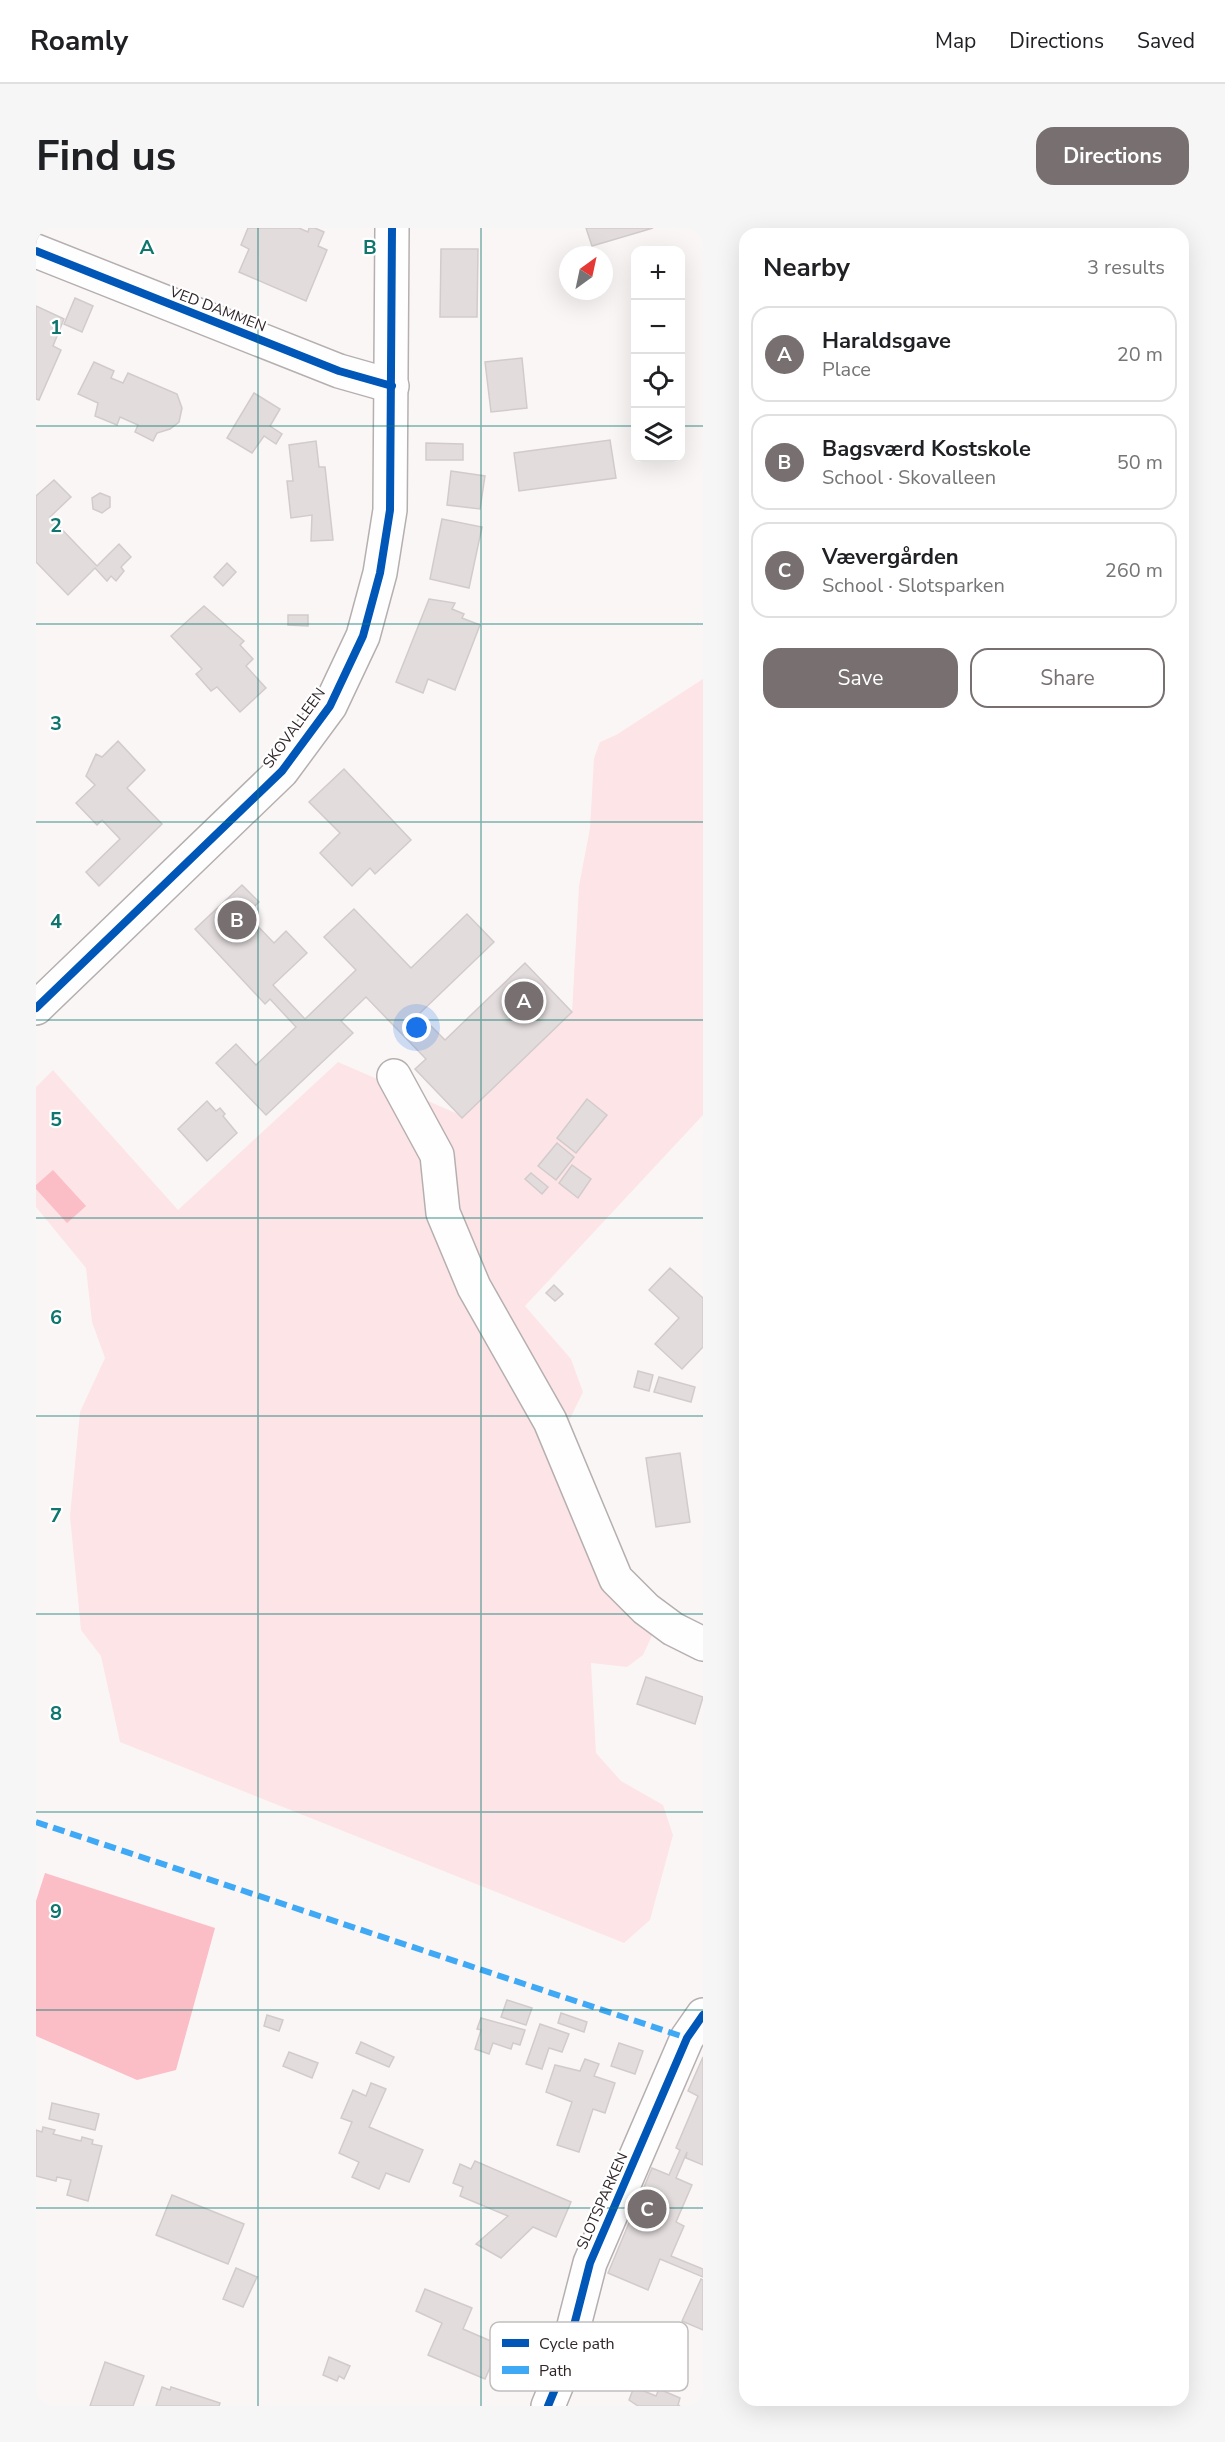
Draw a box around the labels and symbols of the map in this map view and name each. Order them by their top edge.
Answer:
text: A [140,234,155,261]
text: B [363,234,377,261]
north arrow [559,246,613,300]
street label: VED DAMMEN [166,281,269,337]
text: 1 [50,314,62,341]
text: 2 [50,512,62,539]
street label: SKOVALLEEN [258,684,330,772]
text: 3 [50,710,62,737]
pin: B [218,898,256,942]
text: 4 [50,908,62,935]
pin: A [504,978,544,1024]
your location [402,1013,431,1042]
text: 5 [50,1106,62,1133]
text: 6 [50,1304,62,1331]
text: 7 [50,1502,62,1529]
text: 8 [50,1700,62,1727]
text: 9 [50,1898,62,1925]
street label: SLOTSPARKEN [572,2149,632,2253]
pin: C [628,2186,666,2232]
legend [490,2322,688,2391]
text: Cycle path [539,2333,615,2355]
text: Path [539,2360,572,2382]

